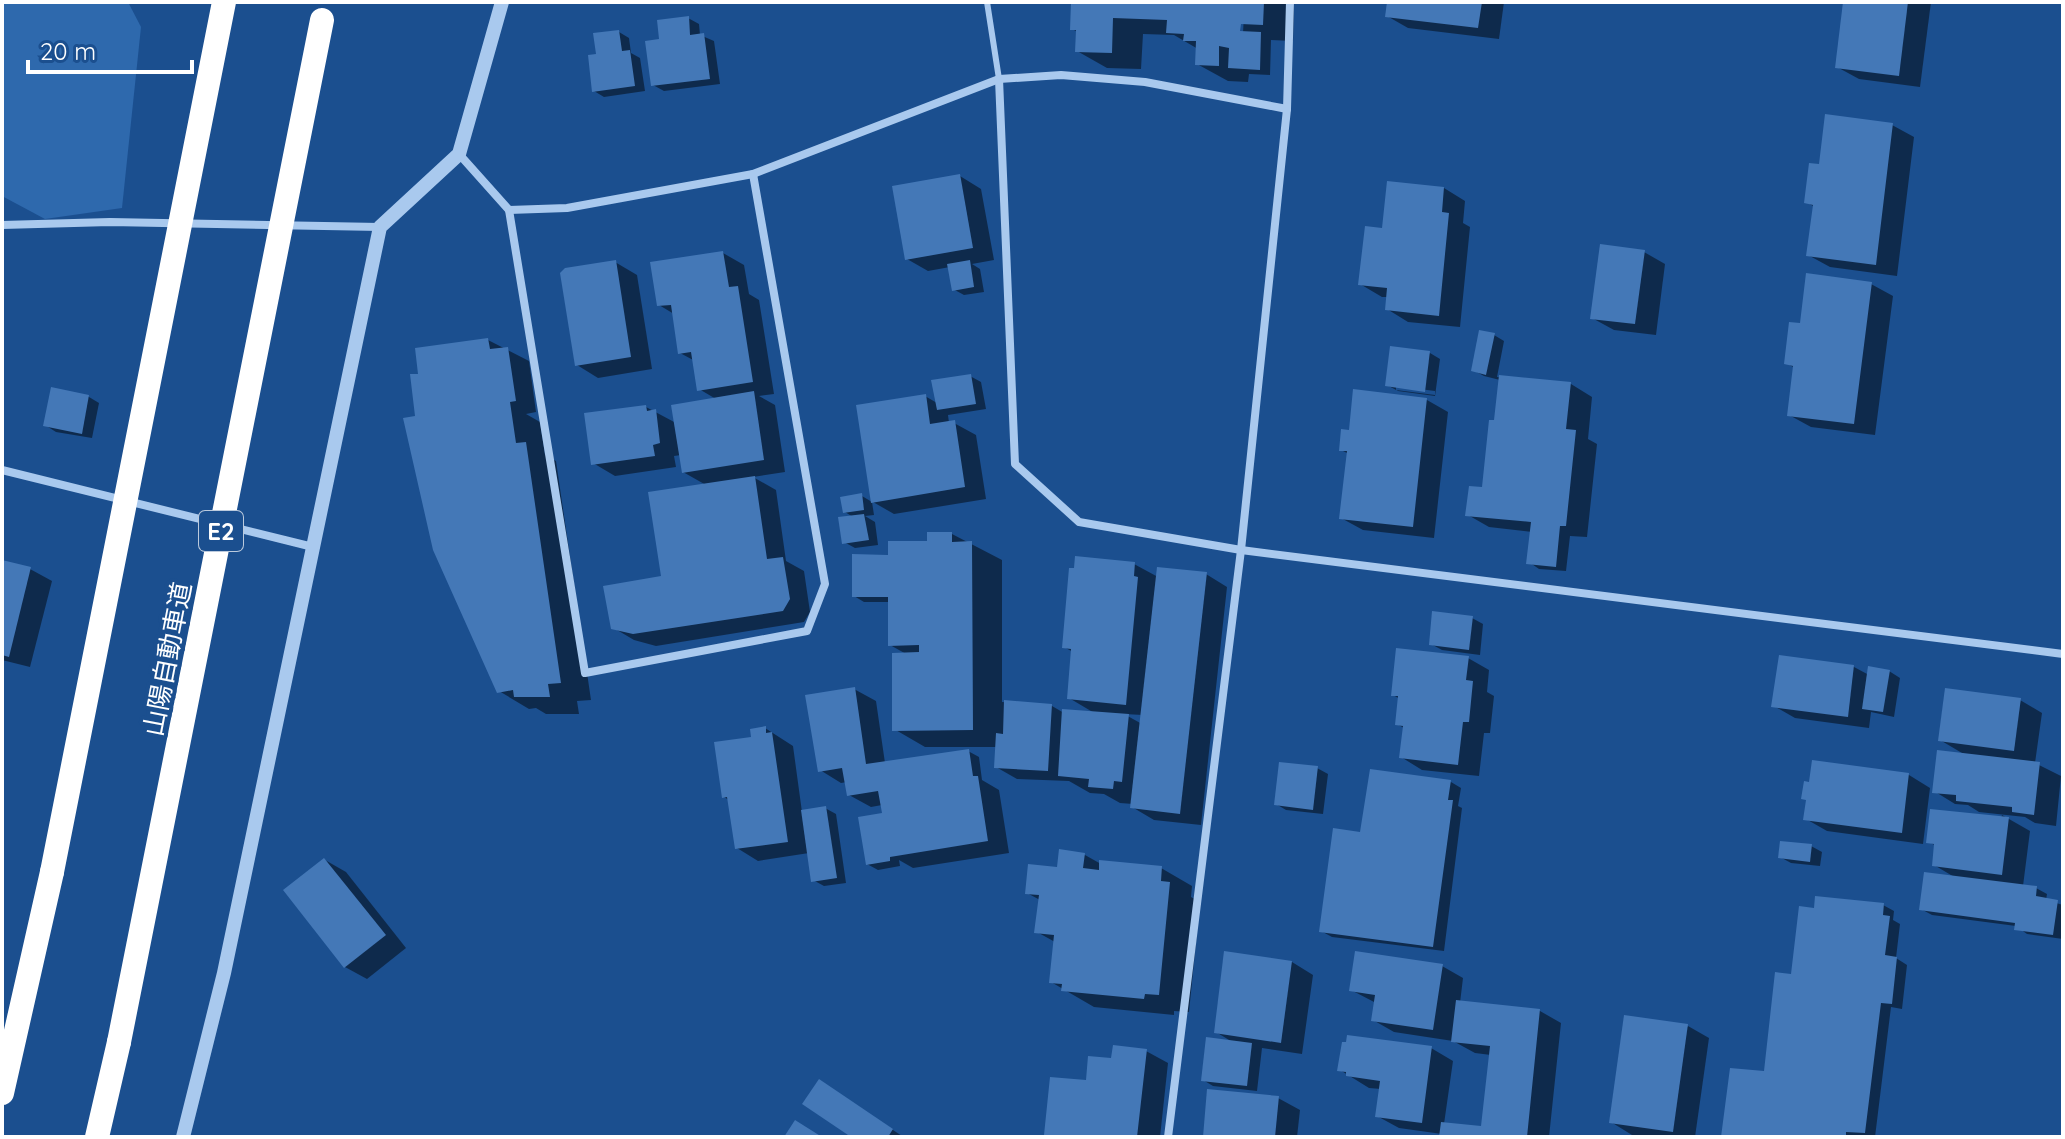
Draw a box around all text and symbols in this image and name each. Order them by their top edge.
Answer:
scale bar [28,24,192,74]
text: 20 m [40,36,96,66]
road number: E2 [199,511,243,551]
street label: 山陽自動車道 [136,579,198,739]

